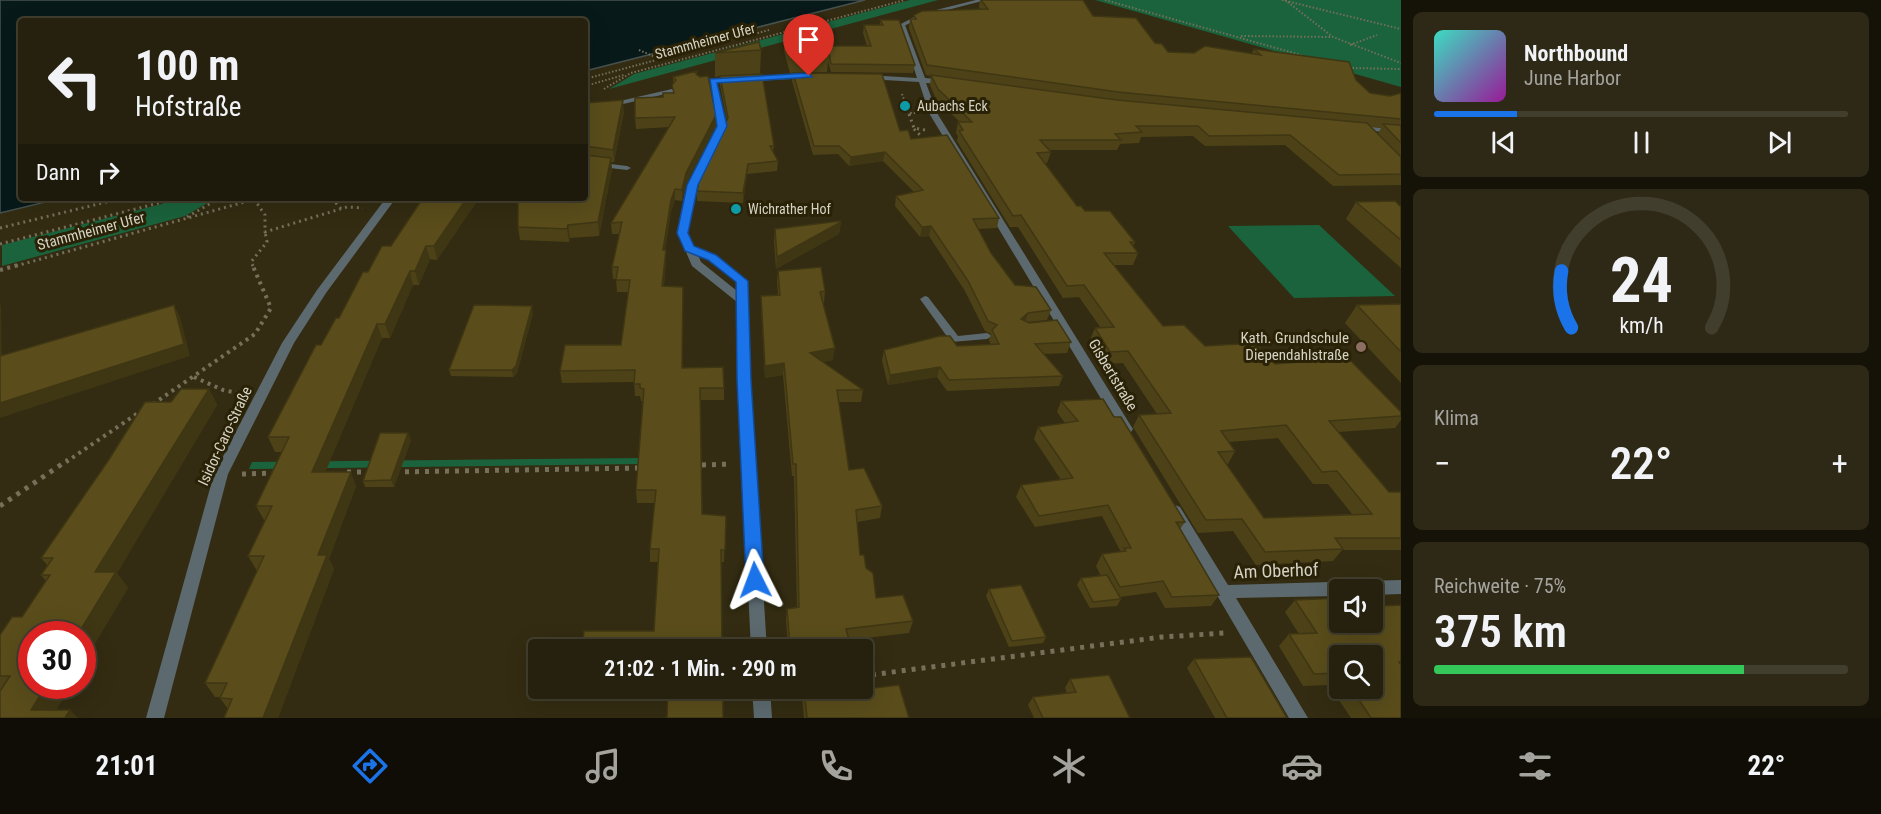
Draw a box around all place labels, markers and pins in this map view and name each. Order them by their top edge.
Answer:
pin [783,14,834,76]
place label: Aubachs Eck [917,98,988,114]
marker: Aubachs Eck [898,99,912,113]
place label: Wichrather Hof [748,201,831,217]
marker: Wichrather Hof [729,202,743,216]
place label: Kath. Grundschule Diependahlstraße [1240,329,1349,364]
marker: Kath. Grundschule Diependahlstraße [1354,340,1368,354]

